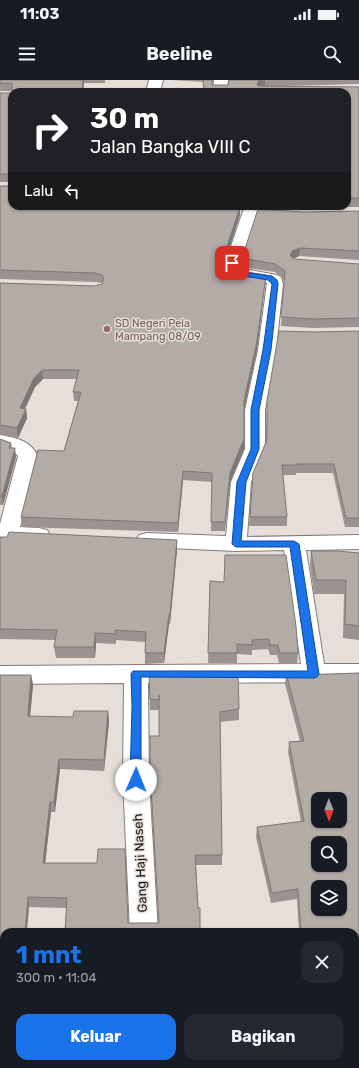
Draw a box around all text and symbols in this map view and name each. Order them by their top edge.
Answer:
text: 11:03 [20,5,59,23]
icon: menu [16,43,38,65]
text: Beeline [146,43,213,65]
icon: search [321,43,343,65]
text: 30 m [90,102,159,135]
icon: right [24,104,76,156]
text: Jalan Bangka VIII C [90,136,250,158]
icon: left [61,180,83,202]
text: Lalu [24,182,53,200]
pin [215,246,249,280]
icon: arrive [221,252,243,274]
place label: SD Negeri Pela Mampang 08/09 [115,317,201,343]
marker: SD Negeri Pela Mampang 08/09 [102,324,112,334]
position arrow [115,759,157,801]
north arrow [311,792,347,828]
map controls [311,792,347,916]
street label: Gang Haji Naseh [130,813,151,913]
button: search [311,836,347,872]
button: layers [311,880,347,916]
text: 1 mnt [16,941,82,969]
button: close [301,941,343,983]
text: 300 m · 11:04 [16,970,97,985]
button: Keluar [16,1014,176,1060]
button: Bagikan [184,1014,343,1060]

